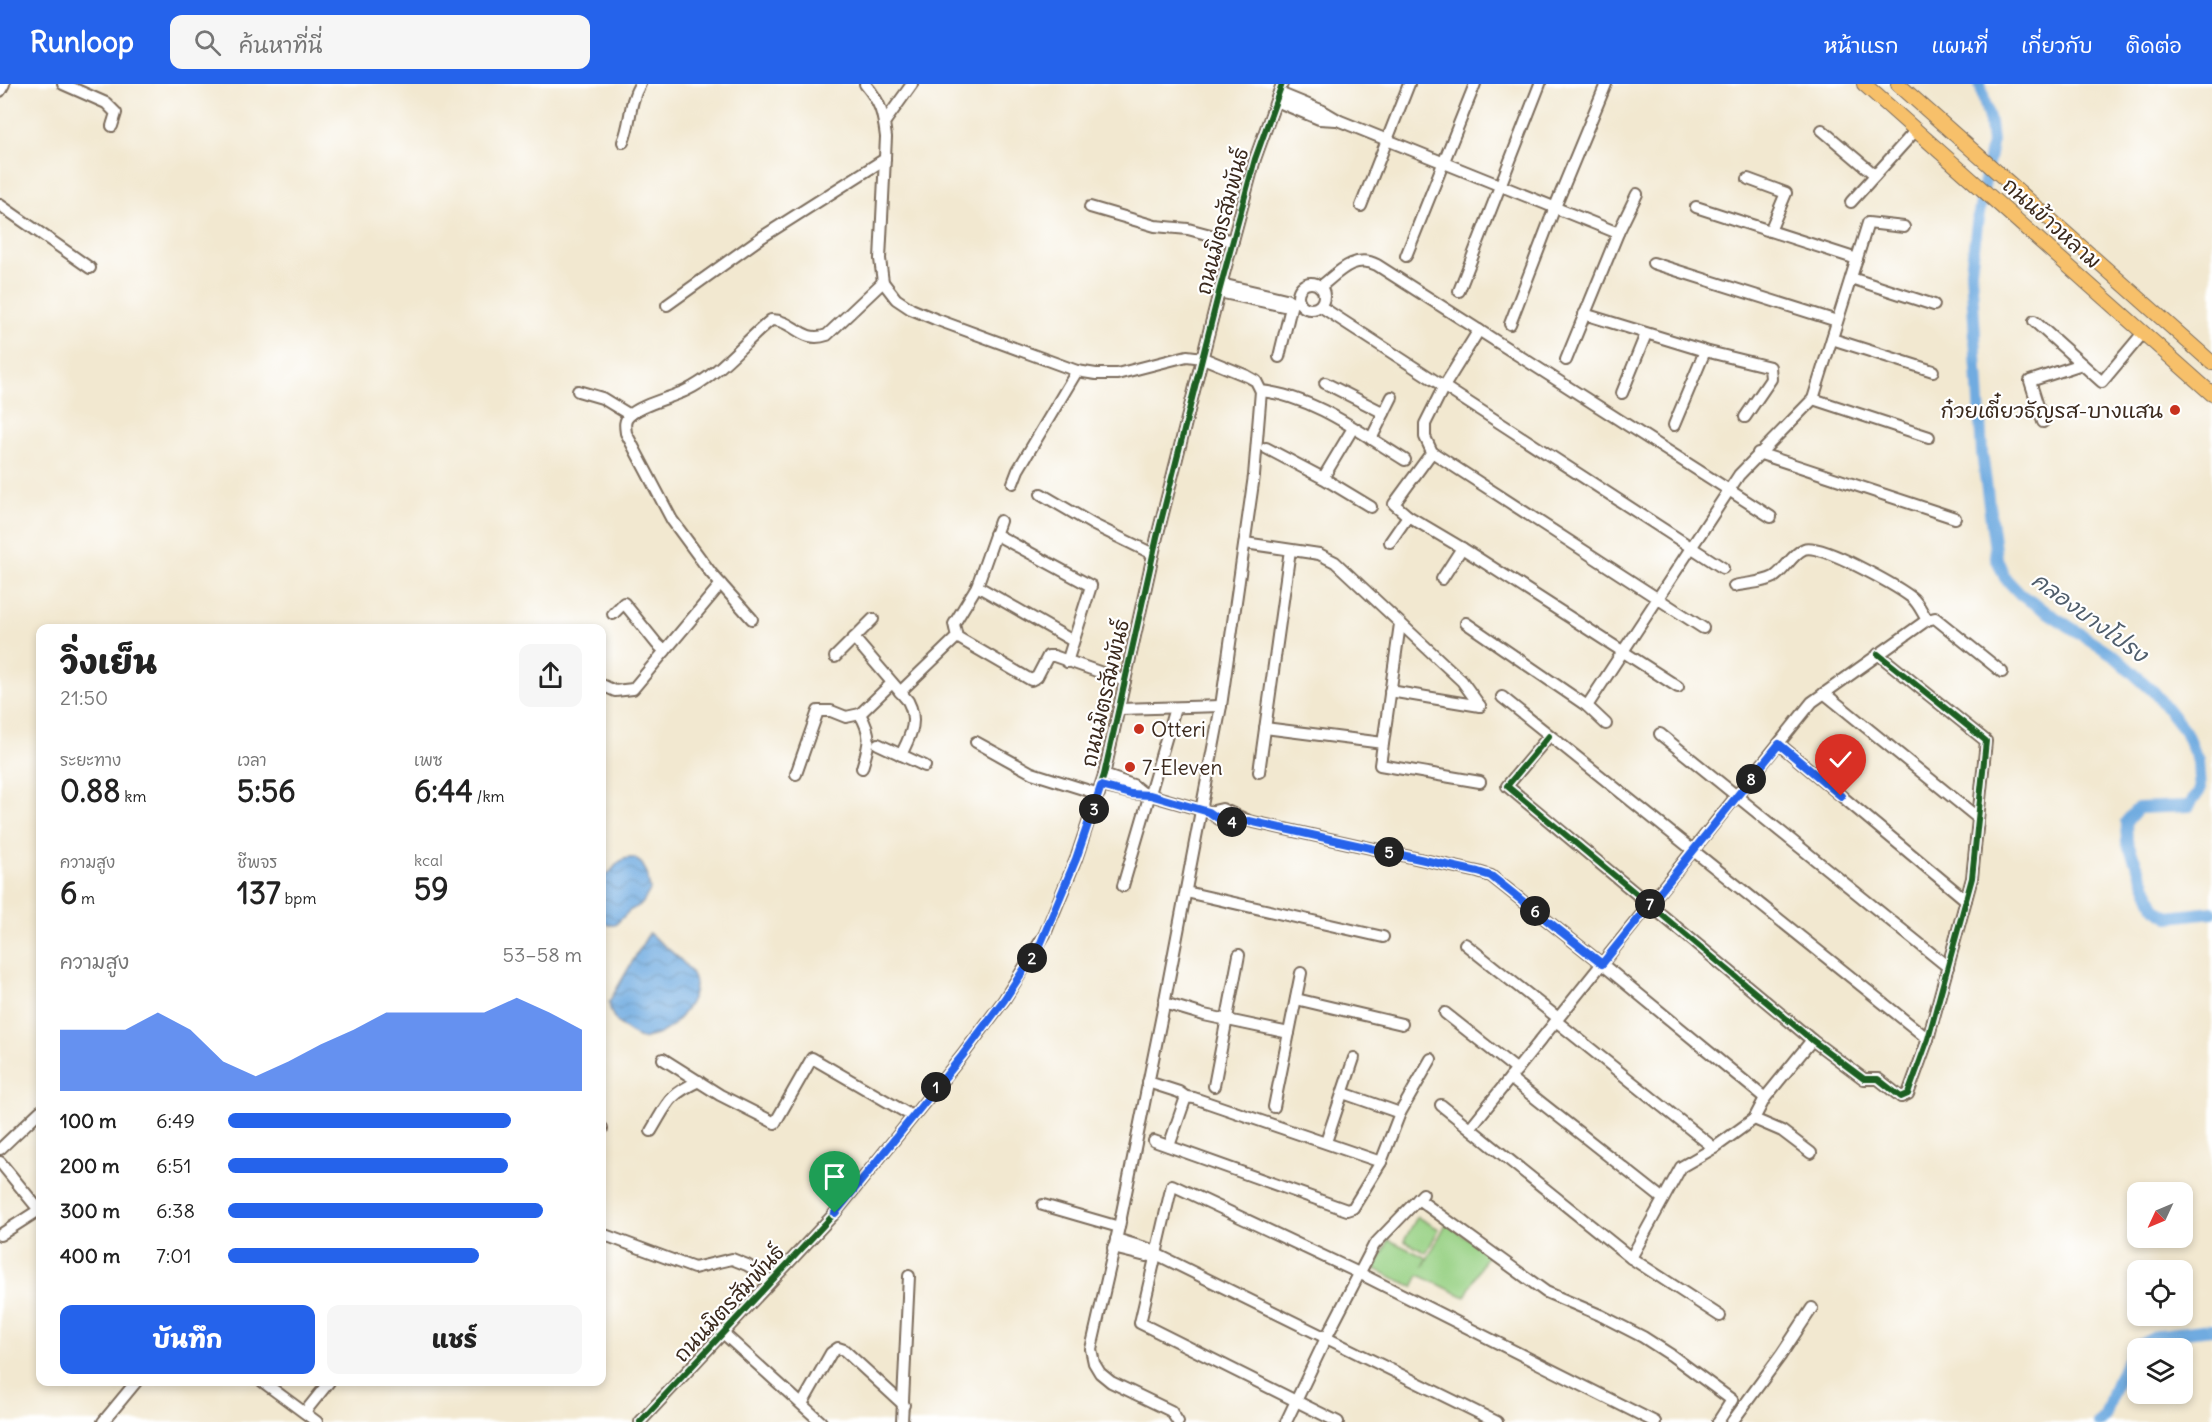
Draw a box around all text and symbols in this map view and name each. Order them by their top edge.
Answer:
search box [170,15,590,69]
text: Runloop [30,24,134,60]
icon: search [191,26,224,59]
text: ค้นหาที่นี่ [239,31,323,59]
text: หน้าแรก [1824,32,1899,59]
text: แผนที่ [1932,32,1988,59]
text: เกี่ยวกับ [2021,32,2093,59]
text: ติดต่อ [2126,32,2182,59]
street label: ถนนมิตรสัมพันธ์ [1189,144,1255,298]
street label: ถนนข้าวหลาม [1997,172,2107,274]
place label: ก๋วยเตี๋ยวธัญรส-บางแสน [1940,392,2163,424]
marker: ก๋วยเตี๋ยวธัญรส-บางแสน [2168,403,2182,417]
water label: คลองบางโปรง [2027,566,2155,670]
street label: ถนนมิตรสัมพันธ์ [1075,616,1135,770]
text: วิ่งเย็น [60,641,157,683]
button: share [519,644,582,707]
text: 21:50 [60,685,108,710]
place label: Otteri [1151,716,1206,743]
marker: Otteri [1132,722,1146,736]
pin [1815,734,1866,796]
icon: check [1824,743,1857,776]
text: ระยะทาง [60,750,121,770]
text: เวลา [237,750,267,770]
text: เพซ [414,750,443,770]
place label: 7-Eleven [1142,754,1223,781]
marker: 7-Eleven [1123,760,1137,774]
pin: 8 [1736,764,1766,794]
text: 8 [1746,769,1756,789]
text: 0.88 [60,772,121,810]
text: 5:56 [237,772,296,810]
text: 6:44 [414,772,473,810]
text: km [121,786,147,806]
text: /km [473,786,505,806]
pin: 3 [1079,794,1109,824]
text: 3 [1089,799,1099,819]
pin: 4 [1217,807,1247,837]
text: 4 [1227,812,1237,832]
pin: 5 [1374,837,1404,867]
text: 5 [1384,842,1394,862]
text: kcal [414,850,443,870]
text: ความสูง [60,852,115,872]
text: ชีพจร [237,852,277,872]
text: 59 [414,870,449,908]
text: 6 [60,874,77,912]
text: 137 [237,874,281,912]
text: m [77,888,95,908]
text: bpm [281,888,316,908]
pin: 7 [1635,889,1665,919]
text: 7 [1646,894,1654,914]
pin: 6 [1520,896,1550,926]
text: 6 [1530,901,1540,921]
text: 53–58 m [502,942,582,967]
pin: 2 [1017,943,1047,973]
text: 2 [1028,948,1036,968]
text: ความสูง [60,949,129,974]
pin: 1 [921,1072,951,1102]
text: 1 [933,1077,939,1097]
text: 100 m [60,1108,117,1133]
text: 6:49 [156,1108,195,1133]
pin [809,1151,860,1213]
text: 200 m [60,1153,120,1178]
text: 6:51 [156,1153,192,1178]
icon: arrive [818,1160,851,1193]
north arrow [2127,1182,2193,1248]
map controls [2127,1182,2193,1404]
text: 300 m [60,1198,120,1223]
text: 6:38 [156,1198,195,1223]
street label: ถนนมิตรสัมพันธ์ [668,1238,790,1368]
text: 400 m [60,1243,120,1268]
text: 7:01 [156,1243,191,1268]
button: locate [2127,1260,2193,1326]
button: บันทึก [60,1305,315,1374]
button: แชร์ [327,1305,582,1374]
button: layers [2127,1338,2193,1404]

